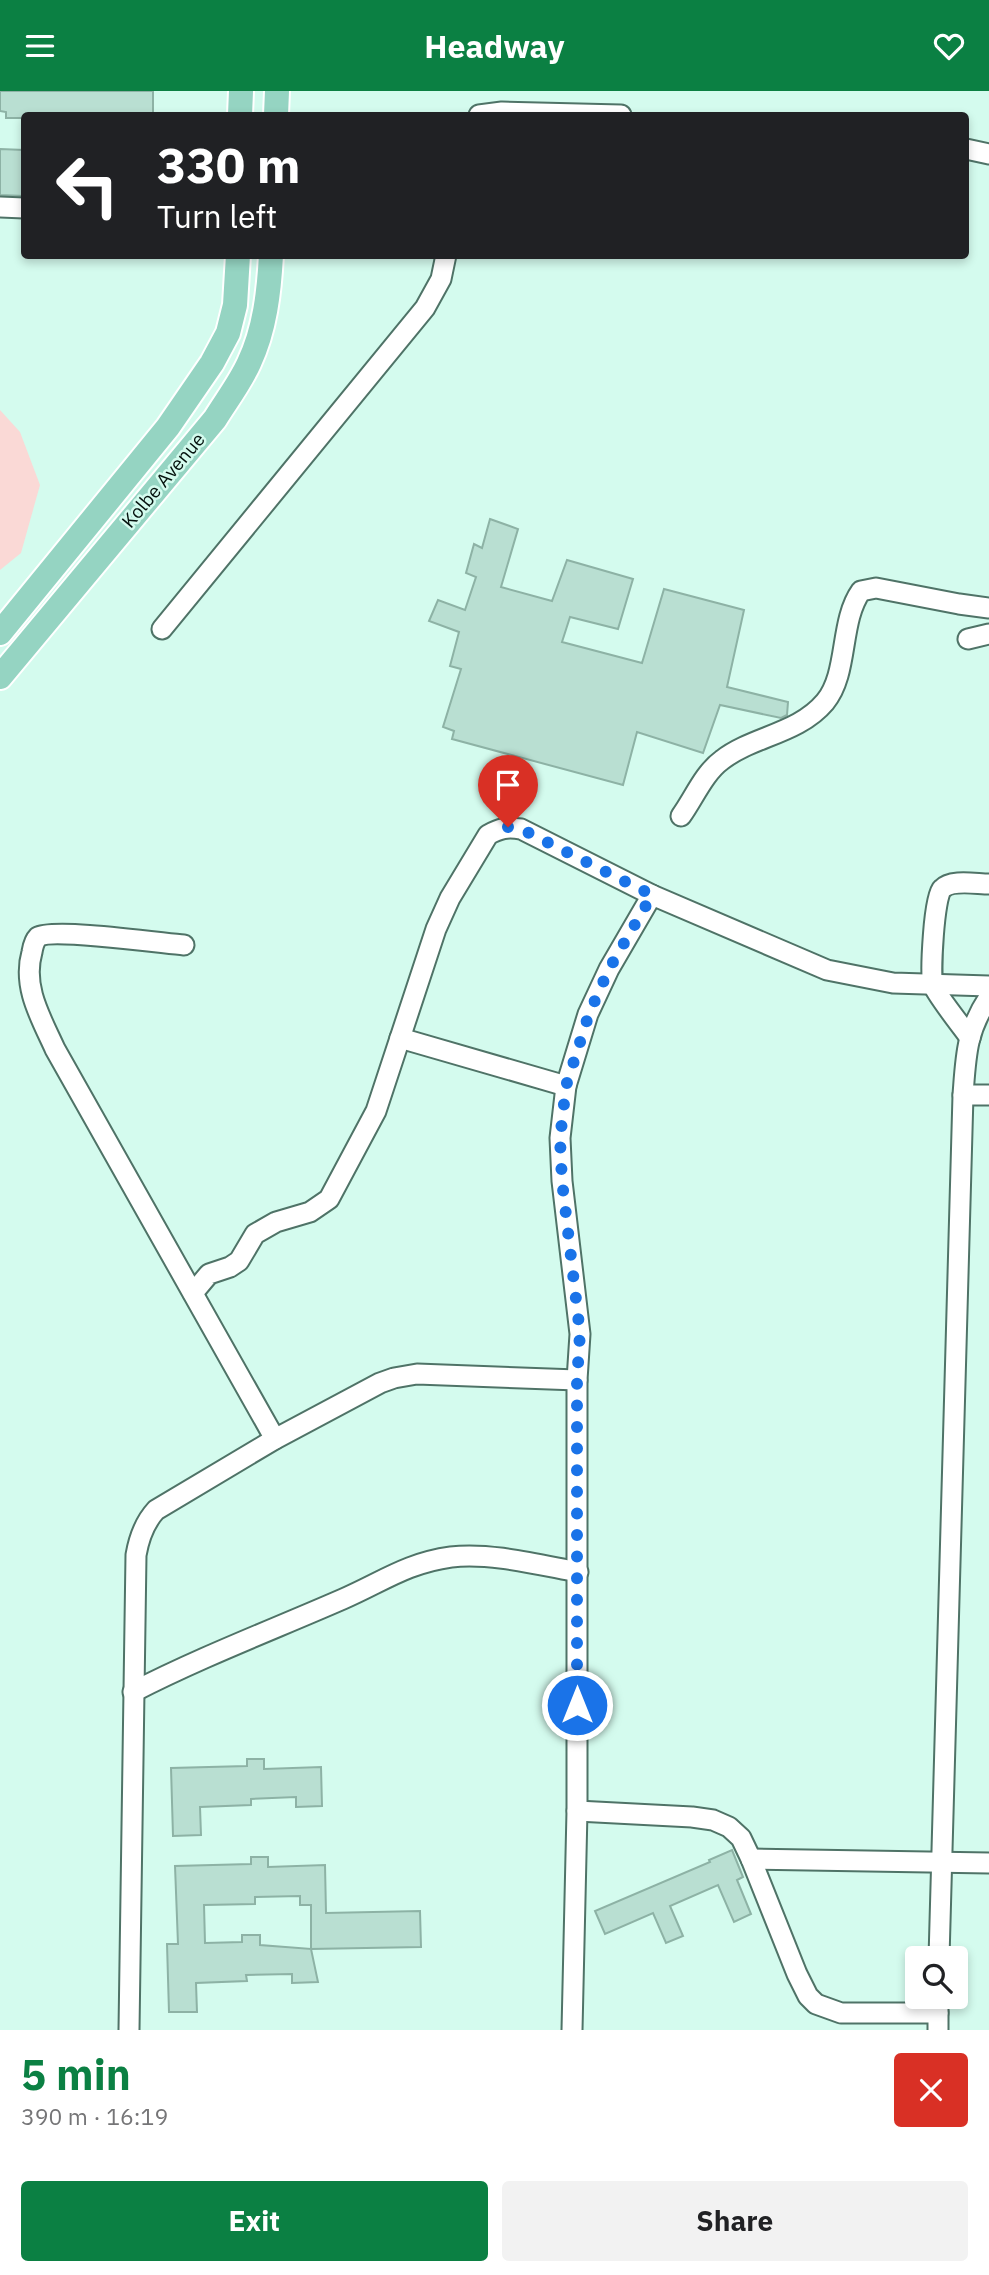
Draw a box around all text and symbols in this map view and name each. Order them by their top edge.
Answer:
text: Headway [424,25,565,67]
icon: menu [21,27,59,65]
icon: heart [930,27,968,65]
text: 330 m [157,133,301,196]
icon: left [42,140,133,231]
text: Turn left [157,195,277,237]
street label: Kolbe Avenue [116,428,210,532]
pin [478,755,538,827]
icon: arrive [489,766,527,804]
position arrow [540,1668,614,1742]
map controls [905,1946,968,2009]
button: search [905,1946,968,2009]
text: 5 min [21,2047,131,2102]
button: close [894,2053,968,2127]
text: 390 m · 16:19 [21,2101,168,2131]
button: Exit [21,2181,488,2261]
button: Share [502,2181,968,2261]

